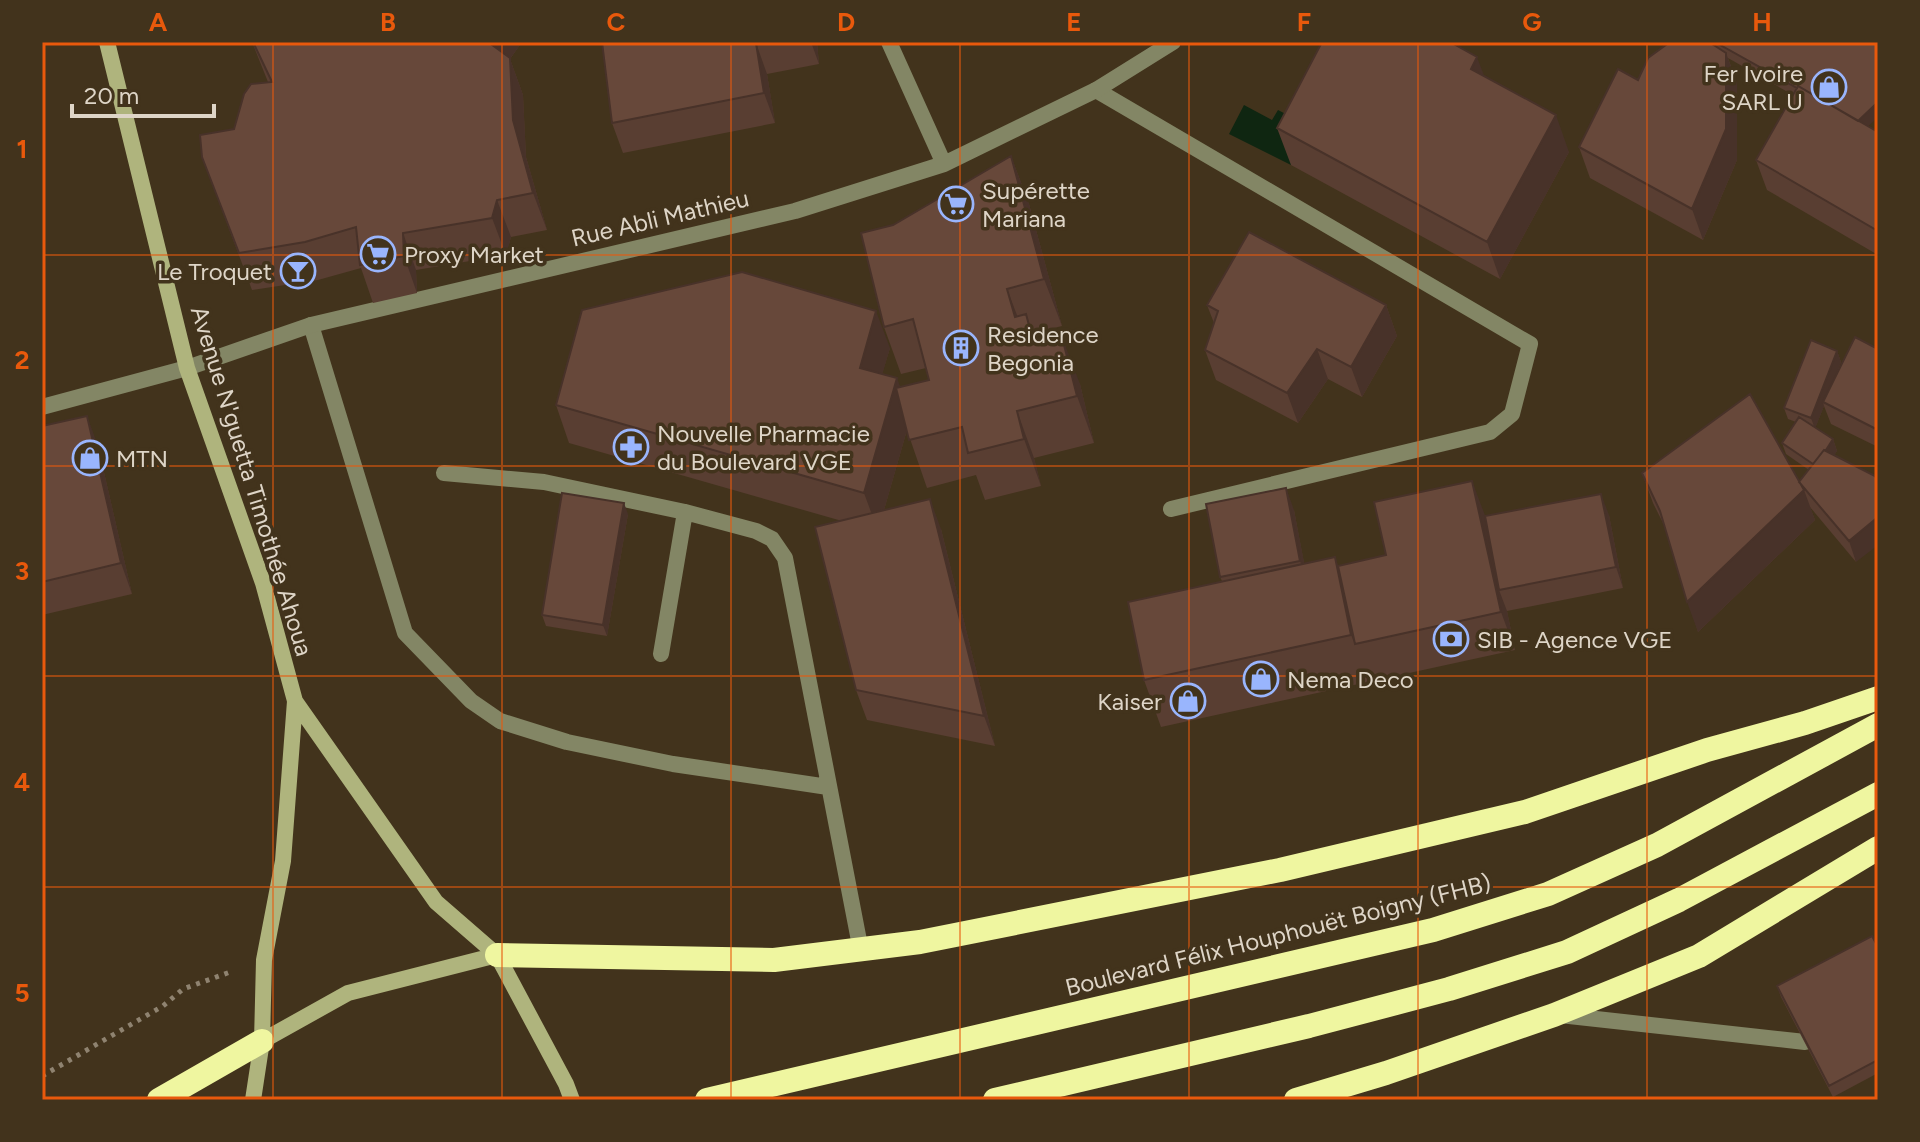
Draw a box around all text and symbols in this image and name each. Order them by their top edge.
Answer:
text: A [149,6,168,38]
text: B [380,6,396,38]
text: C [607,6,626,38]
text: D [837,6,855,38]
text: E [1066,6,1082,38]
text: F [1297,6,1311,38]
text: G [1522,6,1542,38]
text: H [1752,6,1772,38]
place label: Fer Ivoire SARL U [1704,59,1803,116]
scale bar [72,68,214,118]
shop icon: Fer Ivoire SARL U [1810,68,1848,106]
text: 20 m [84,81,139,110]
text: 1 [17,133,27,165]
place label: Supérette Mariana [982,176,1090,233]
street label: Rue Abli Mathieu [568,183,752,253]
supermarket icon: Supérette Mariana [937,185,975,223]
supermarket icon: Proxy Market [359,235,397,273]
place label: Proxy Market [404,240,544,269]
bar icon: Le Troquet [279,252,317,290]
place label: Le Troquet [157,257,272,286]
street label: Avenue N'guetta Timothée Ahoua [185,303,319,659]
place label: Residence Begonia [987,320,1099,377]
building icon: Residence Begonia [942,329,980,367]
text: 2 [14,344,30,376]
place label: Nouvelle Pharmacie du Boulevard VGE [657,419,870,476]
pharmacy icon: Nouvelle Pharmacie du Boulevard VGE [612,428,650,466]
shop icon: MTN [71,439,109,477]
place label: MTN [116,444,168,473]
text: 3 [15,555,29,587]
bank icon: SIB - Agence VGE [1432,620,1470,658]
place label: SIB - Agence VGE [1477,625,1673,654]
shop icon: Nema Deco [1242,660,1280,698]
place label: Nema Deco [1287,665,1414,694]
shop icon: Kaiser [1169,682,1207,720]
place label: Kaiser [1097,687,1162,716]
text: 4 [14,766,30,798]
street label: Boulevard Félix Houphouët Boigny (FHB) [1062,868,1494,1002]
text: 5 [14,977,30,1009]

